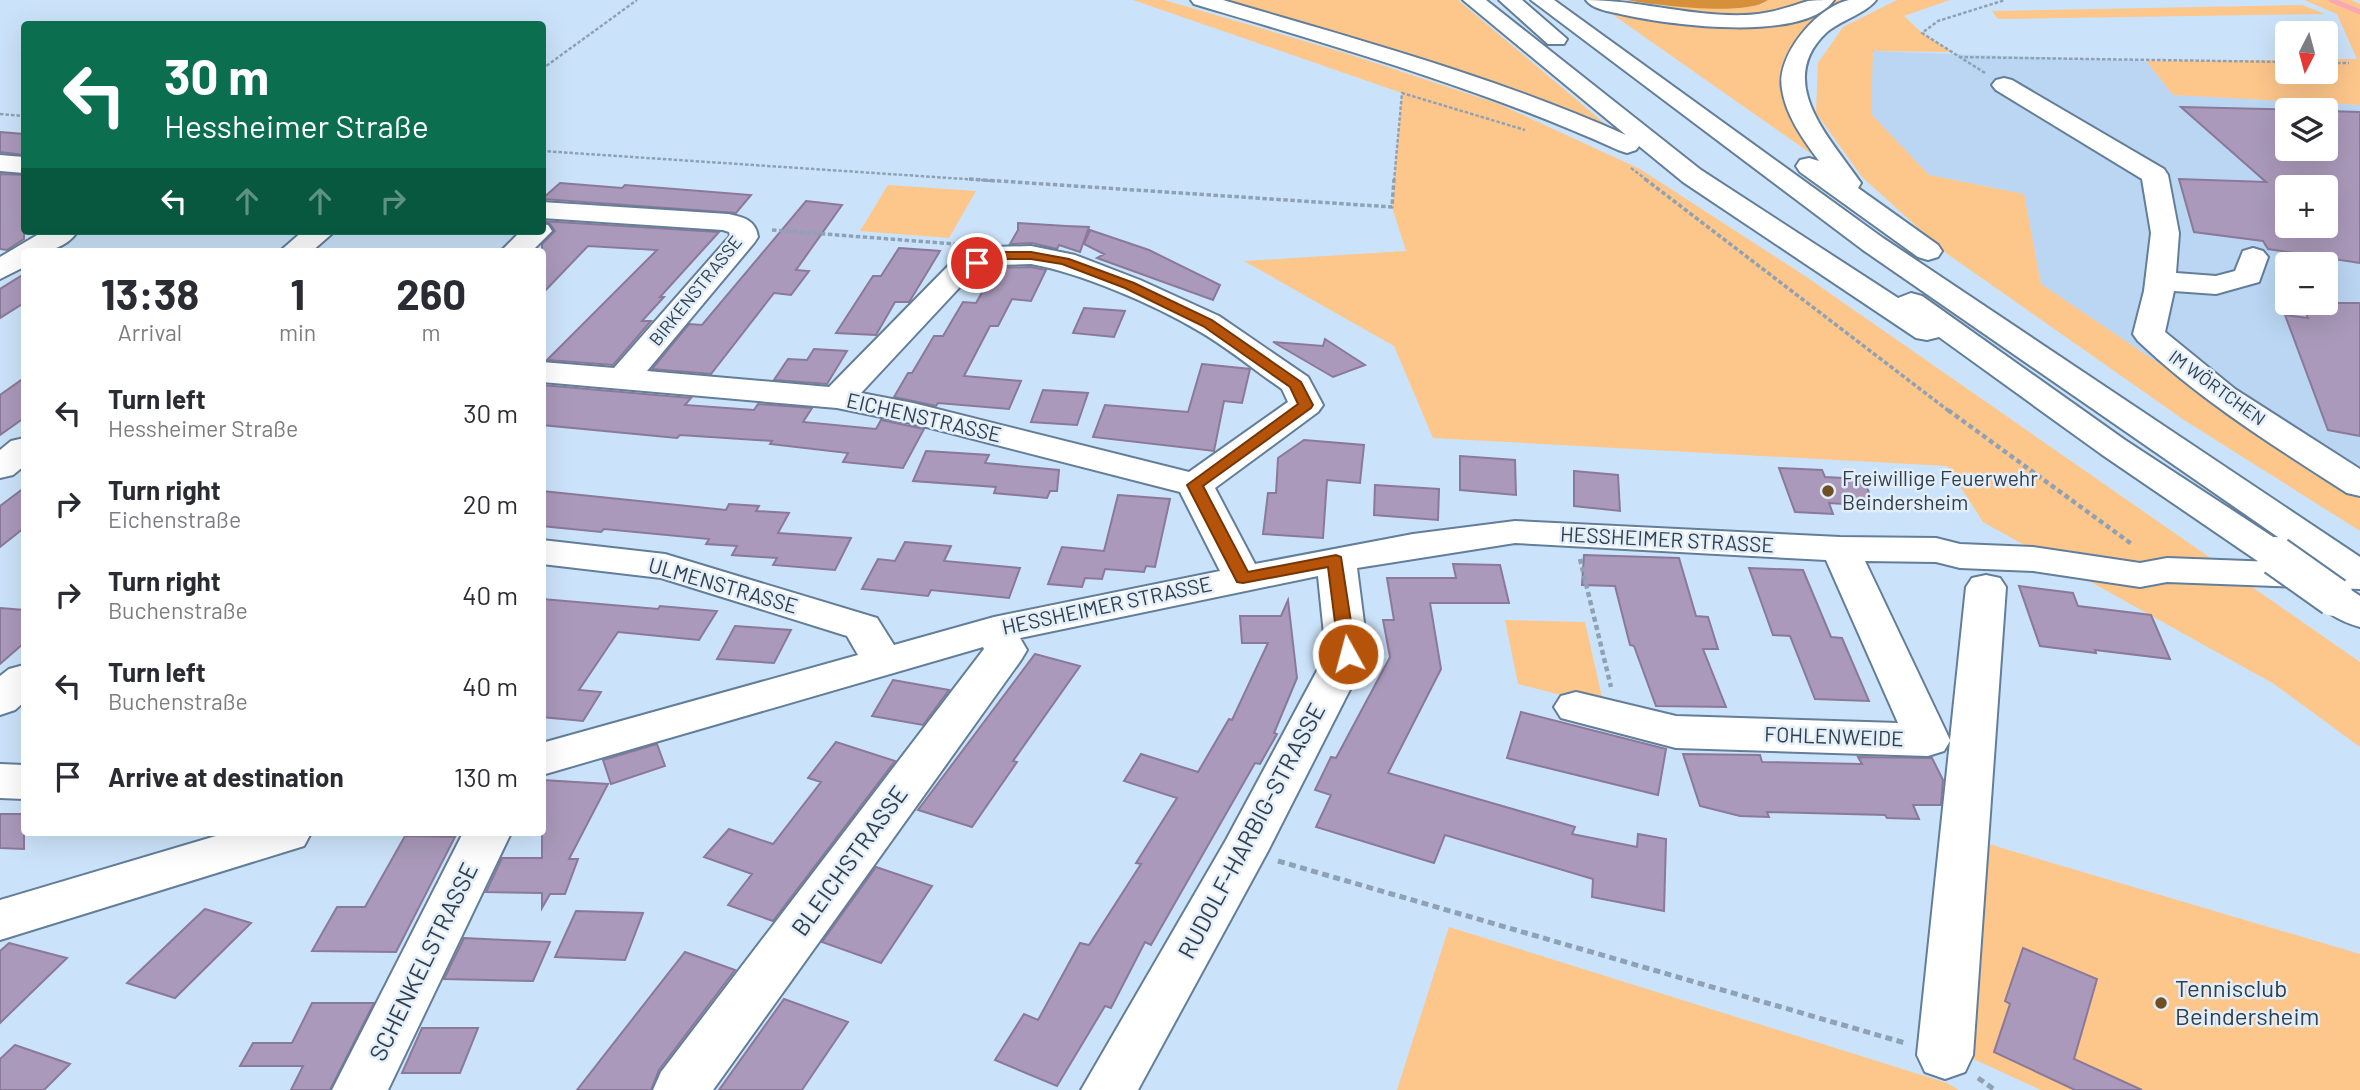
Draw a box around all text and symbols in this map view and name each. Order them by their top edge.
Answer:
north arrow [2275,21,2338,84]
map controls [2275,21,2338,315]
text: 30 m [164,46,269,105]
icon: left [49,49,140,140]
button: layers [2275,98,2338,161]
text: Hessheimer Straße [164,106,429,144]
button: + [2275,175,2338,238]
icon: left [155,182,193,220]
icon: ahead [228,182,266,220]
icon: ahead [301,182,339,220]
icon: right [374,182,412,220]
street label: BIRKENSTRASSE [644,231,746,350]
pin [947,233,1007,293]
icon: arrive [958,244,996,282]
button: − [2275,252,2338,315]
text: 13:38 [101,268,199,318]
text: 1 [290,268,305,318]
text: 260 [396,268,466,318]
text: Arrival [118,318,182,346]
text: min [279,318,316,346]
text: m [422,318,441,346]
street label: IM WÖRTCHEN [2165,345,2270,430]
text: Turn left [108,383,206,414]
street label: EICHENSTRASSE [844,387,1004,447]
icon: left [49,394,87,432]
text: 30 m [463,397,518,428]
text: Hessheimer Straße [108,414,298,442]
place label: Freiwillige Feuerwehr Beindersheim [1842,465,2038,514]
text: Turn right [108,474,221,505]
marker: Freiwillige Feuerwehr Beindersheim [1820,483,1836,499]
icon: right [49,485,87,523]
text: 20 m [463,488,518,519]
text: Eichenstraße [108,505,241,533]
street label: HESSHEIMER STRASSE [1559,520,1775,557]
street label: ULMENSTRASSE [646,551,801,618]
text: Turn right [108,565,221,596]
street label: HESSHEIMER STRASSE [999,570,1214,639]
icon: right [49,576,87,614]
text: 40 m [462,579,518,610]
text: Buchenstraße [108,596,248,624]
position arrow [1311,617,1385,691]
text: Turn left [108,656,206,687]
icon: left [49,667,87,705]
text: 40 m [462,670,518,701]
text: Buchenstraße [108,687,248,715]
street label: RUDOLF-HARBIG-STRASSE [1171,698,1330,963]
street label: FOHLENWEIDE [1764,721,1904,750]
icon: arrive [49,758,87,796]
text: Arrive at destination [108,761,344,792]
text: 130 m [454,761,518,792]
street label: BLEICHSTRASSE [785,779,913,941]
street label: SCHENKELSTRASSE [362,858,483,1065]
place label: Tennisclub Beindersheim [2175,973,2319,1030]
marker: Tennisclub Beindersheim [2153,995,2169,1011]

